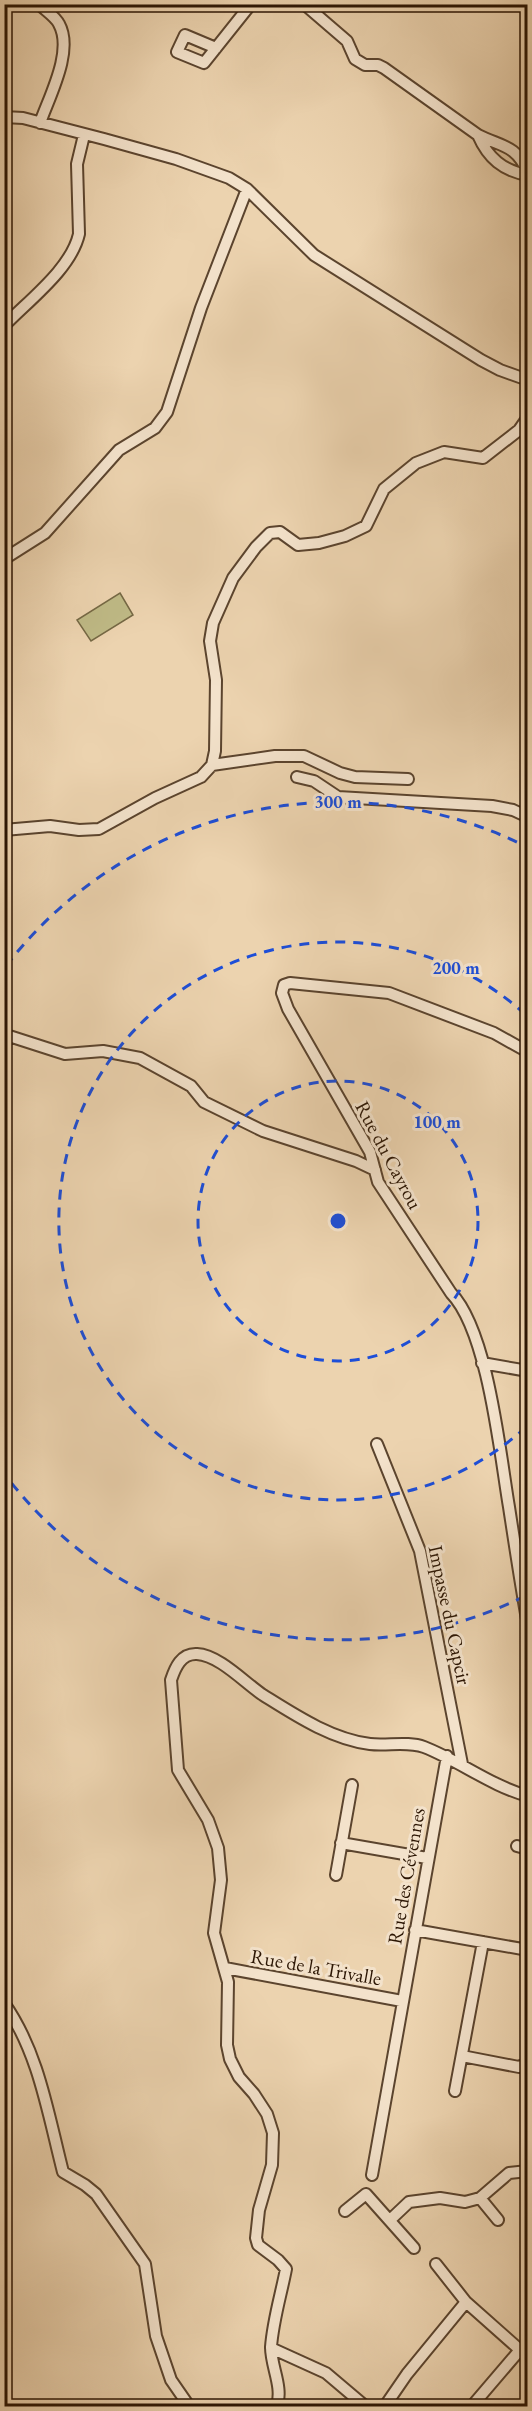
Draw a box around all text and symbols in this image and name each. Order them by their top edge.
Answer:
text: 300 m [314,790,362,813]
text: 200 m [432,956,480,979]
street label: Rue du Cayrou [350,1096,429,1214]
text: 100 m [413,1110,461,1133]
centre of rings [328,1211,348,1231]
street label: Impasse du Capcir [423,1543,478,1687]
street label: Rue des Cévennes [381,1806,431,1946]
street label: Rue de la Trivalle [249,1943,384,1991]

